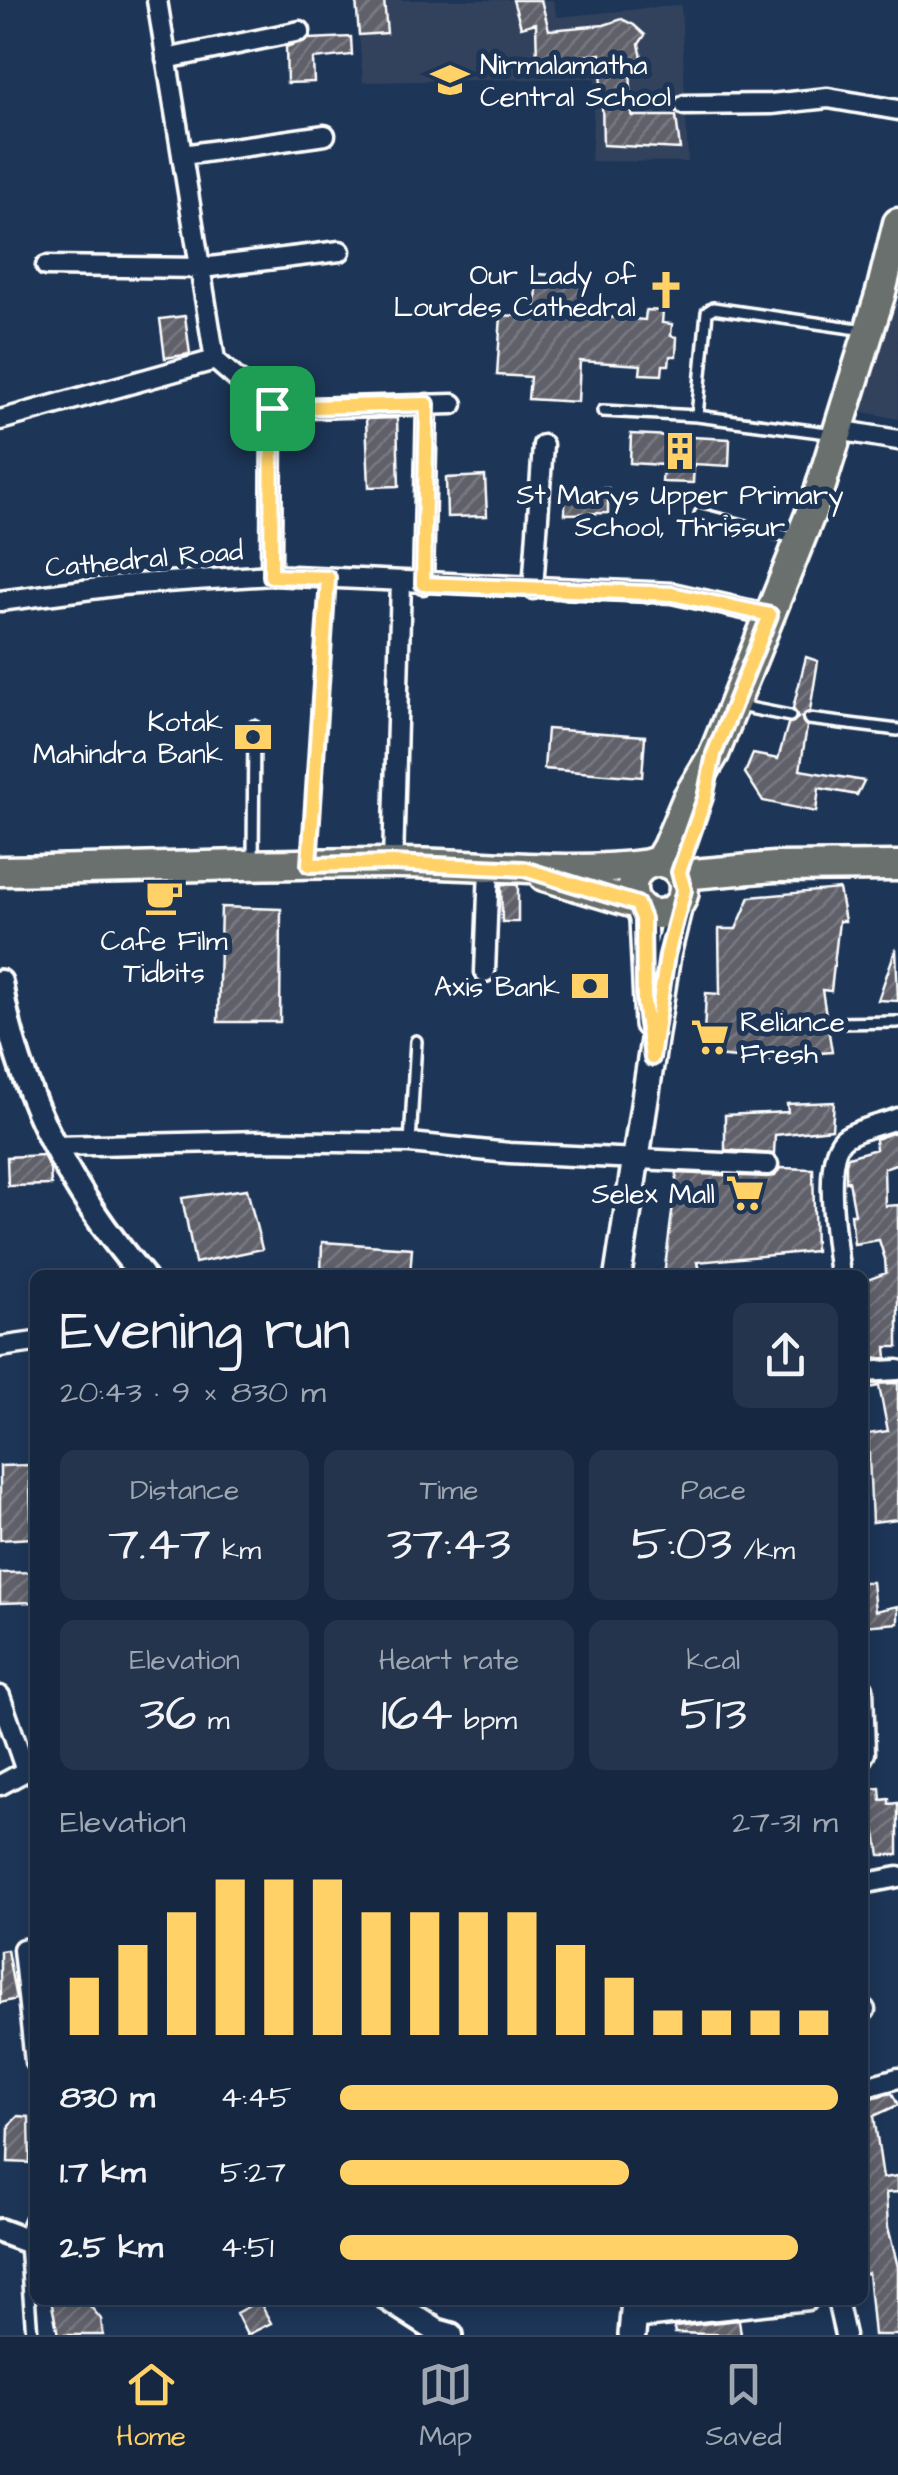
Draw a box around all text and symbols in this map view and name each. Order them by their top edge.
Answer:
place label: Nirmalamatha Central School [480,46,671,117]
school or university icon: Nirmalamatha Central School [429,59,471,101]
place label: Our Lady of Lourdes Cathedral [394,256,636,327]
church icon: Our Lady of Lourdes Cathedral [645,269,687,311]
pin [230,366,315,451]
icon: arrive [245,381,300,436]
building icon: St Marys Upper Primary School, Thrissur [659,430,701,472]
place label: St Marys Upper Primary School, Thrissur [516,476,844,547]
street label: Cathedral Road [44,531,245,588]
place label: Kotak Mahindra Bank [33,703,223,774]
bank icon: Kotak Mahindra Bank [232,716,274,758]
cafe icon: Cafe Film Tidbits [143,876,185,918]
place label: Cafe Film Tidbits [101,922,228,993]
bank icon: Axis Bank [569,965,611,1007]
place label: Axis Bank [434,968,560,1007]
place label: Reliance Fresh [740,1003,845,1074]
supermarket icon: Reliance Fresh [689,1016,731,1058]
supermarket icon: Selex Mall [724,1172,766,1214]
place label: Selex Mall [592,1175,715,1214]
text: Evening run [60,1294,350,1370]
button: share [733,1303,838,1408]
text: 20:43 · 9 × 830 m [60,1370,326,1415]
text: Distance [130,1471,239,1510]
text: Time [420,1471,478,1510]
text: Pace [681,1471,746,1510]
text: 7.47 [108,1510,211,1579]
text: 37:43 [387,1510,511,1579]
text: 5:03 [631,1510,732,1579]
text: km [211,1531,261,1570]
text: /km [732,1531,795,1570]
text: Elevation [130,1641,240,1680]
text: Heart rate [379,1641,519,1680]
text: kcal [687,1641,740,1680]
text: 36 [140,1680,197,1749]
text: 164 [381,1680,453,1749]
text: 513 [680,1680,747,1749]
text: m [197,1701,230,1740]
text: bpm [453,1701,517,1740]
text: Elevation [60,1800,186,1845]
text: 27–31 m [732,1800,838,1845]
text: 830 m [60,2075,155,2120]
text: 4:45 [220,2075,292,2120]
text: 1.7 km [60,2150,146,2195]
text: 5:27 [220,2150,286,2195]
text: 2.5 km [60,2225,163,2270]
text: 4:51 [220,2225,274,2270]
tab: Home [116,2357,186,2456]
tab: Map [418,2357,473,2456]
tab: Saved [706,2357,782,2456]

